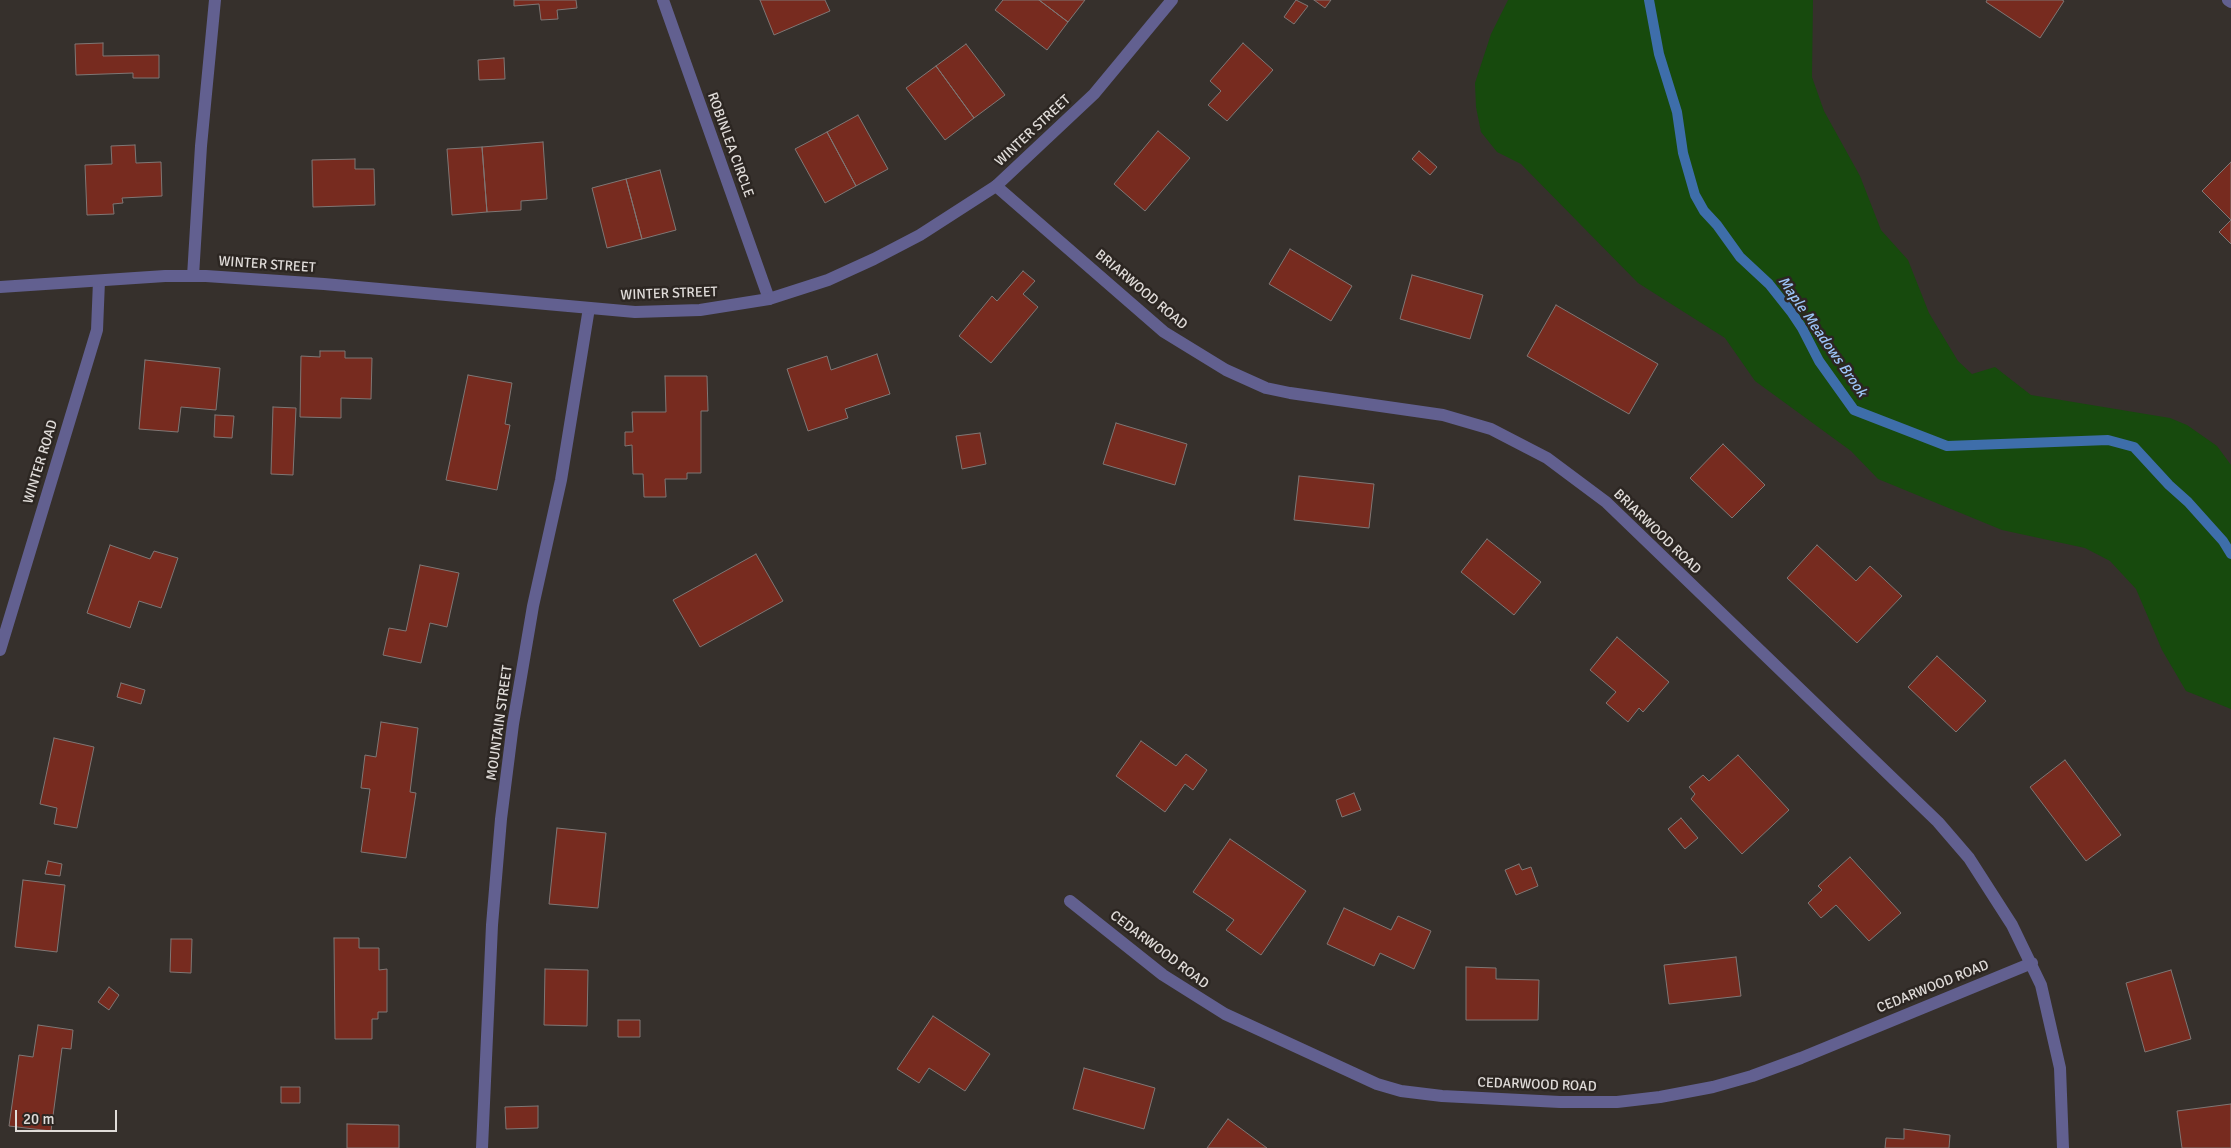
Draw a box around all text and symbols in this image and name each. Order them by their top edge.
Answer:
street label: ROBINLEA CIRCLE [703,90,757,200]
street label: WINTER STREET [992,92,1074,170]
street label: BRIARWOOD ROAD [1092,247,1190,333]
street label: WINTER STREET [218,253,316,277]
water label: Maple Meadows Brook [1774,273,1870,401]
street label: WINTER STREET [620,284,718,304]
street label: WINTER ROAD [20,418,62,506]
street label: BRIARWOOD ROAD [1610,486,1704,578]
street label: MOUNTAIN STREET [484,664,516,782]
street label: CEDARWOOD ROAD [1106,907,1212,993]
street label: CEDARWOOD ROAD [1875,957,1991,1017]
street label: CEDARWOOD ROAD [1477,1075,1597,1095]
scale bar [18,1100,120,1132]
text: 20 m [23,1110,54,1128]

